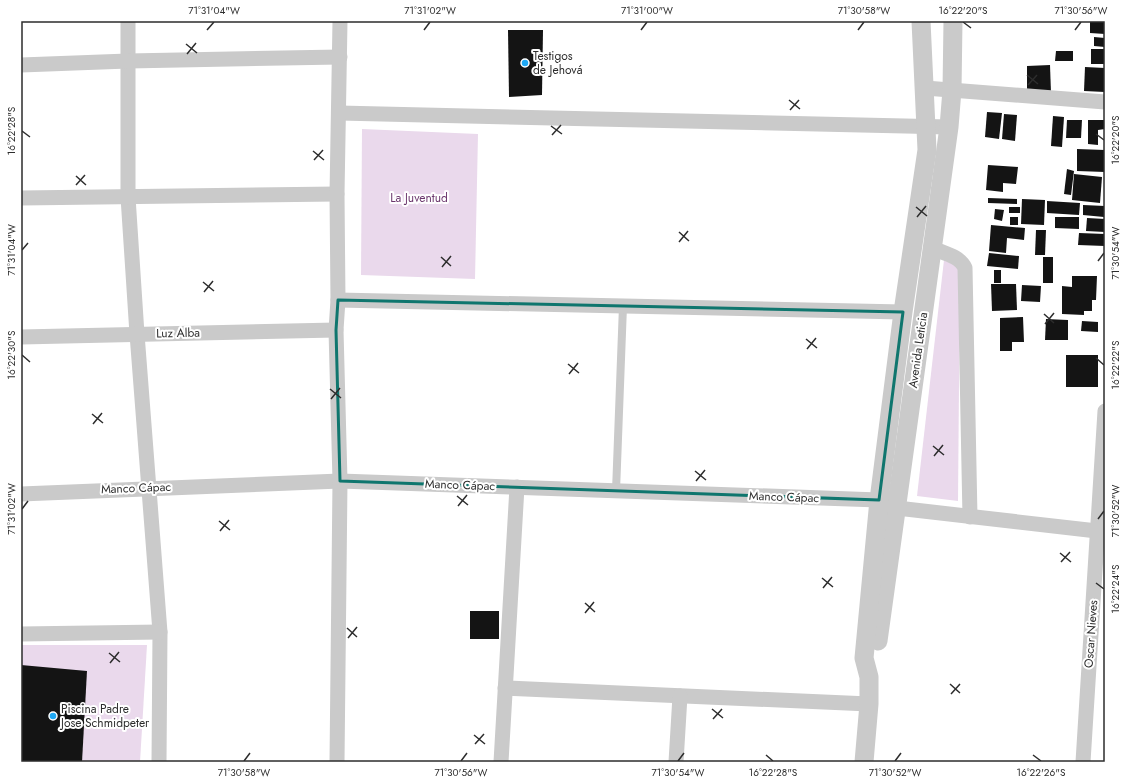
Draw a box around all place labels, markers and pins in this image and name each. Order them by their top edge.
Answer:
place label: Testigos de Jehová [533,47,583,79]
marker: Testigos de Jehová [520,58,530,68]
place label: Piscina Padre Jose Schmidpeter [59,700,150,732]
marker: Piscina Padre Jose Schmidpeter [48,711,58,721]

